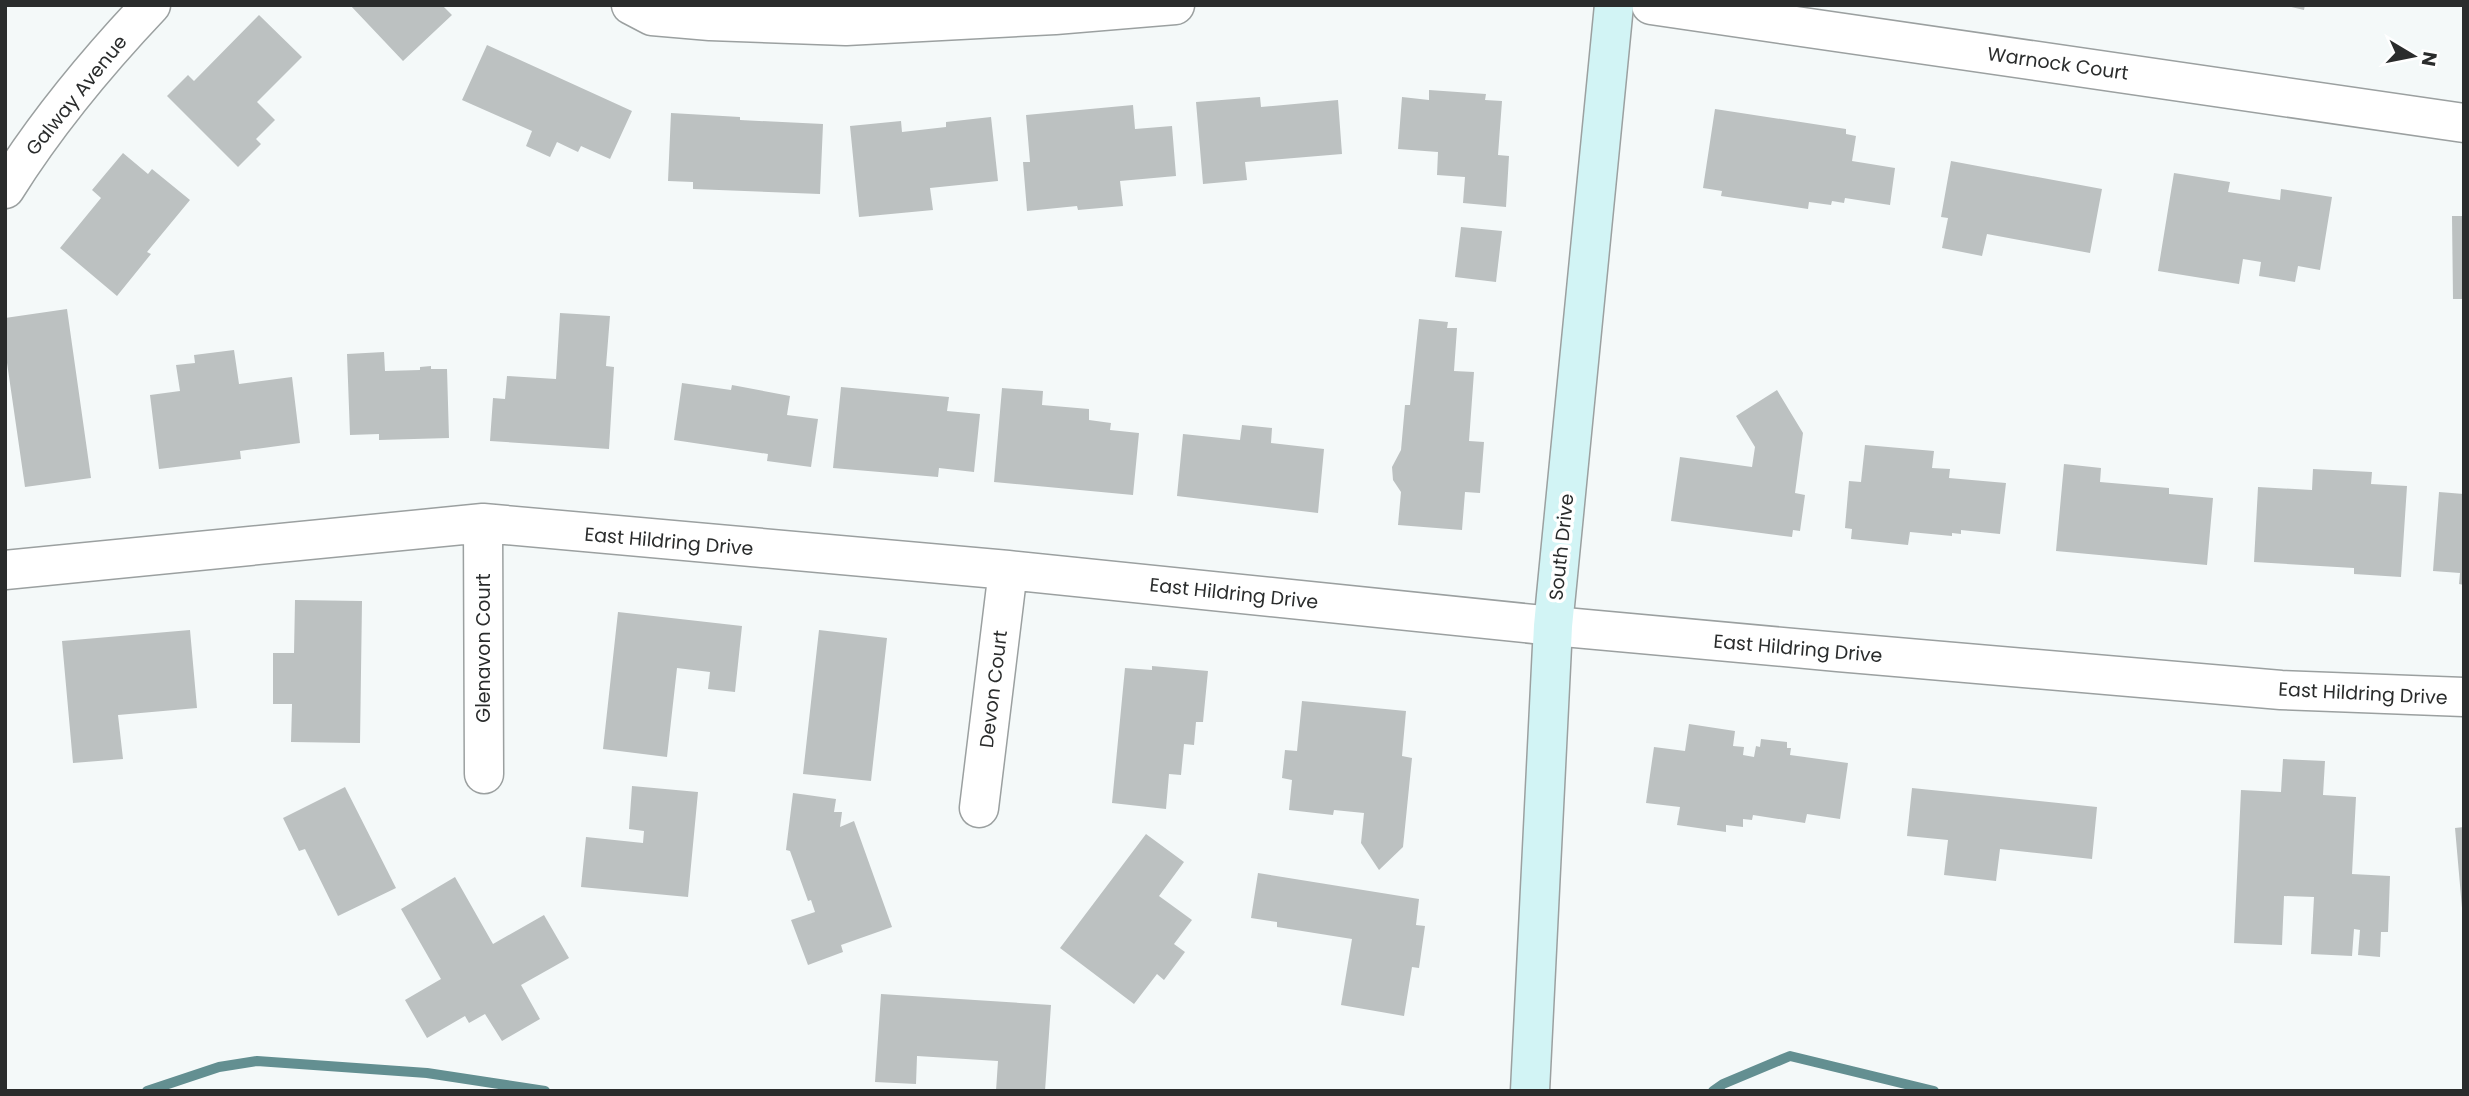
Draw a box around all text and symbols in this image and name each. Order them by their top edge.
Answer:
north arrow [2378,21,2448,91]
street label: Galway Avenue [19,29,133,161]
street label: Warnock Court [1986,40,2130,87]
text: N [2415,49,2444,68]
street label: South Drive [1542,492,1581,602]
street label: East Hildring Drive [583,521,754,562]
street label: East Hildring Drive [1148,571,1320,616]
street label: Glenavon Court [470,573,497,723]
street label: East Hildring Drive [1712,628,1883,669]
street label: Devon Court [973,629,1014,749]
street label: East Hildring Drive [2278,676,2448,711]

